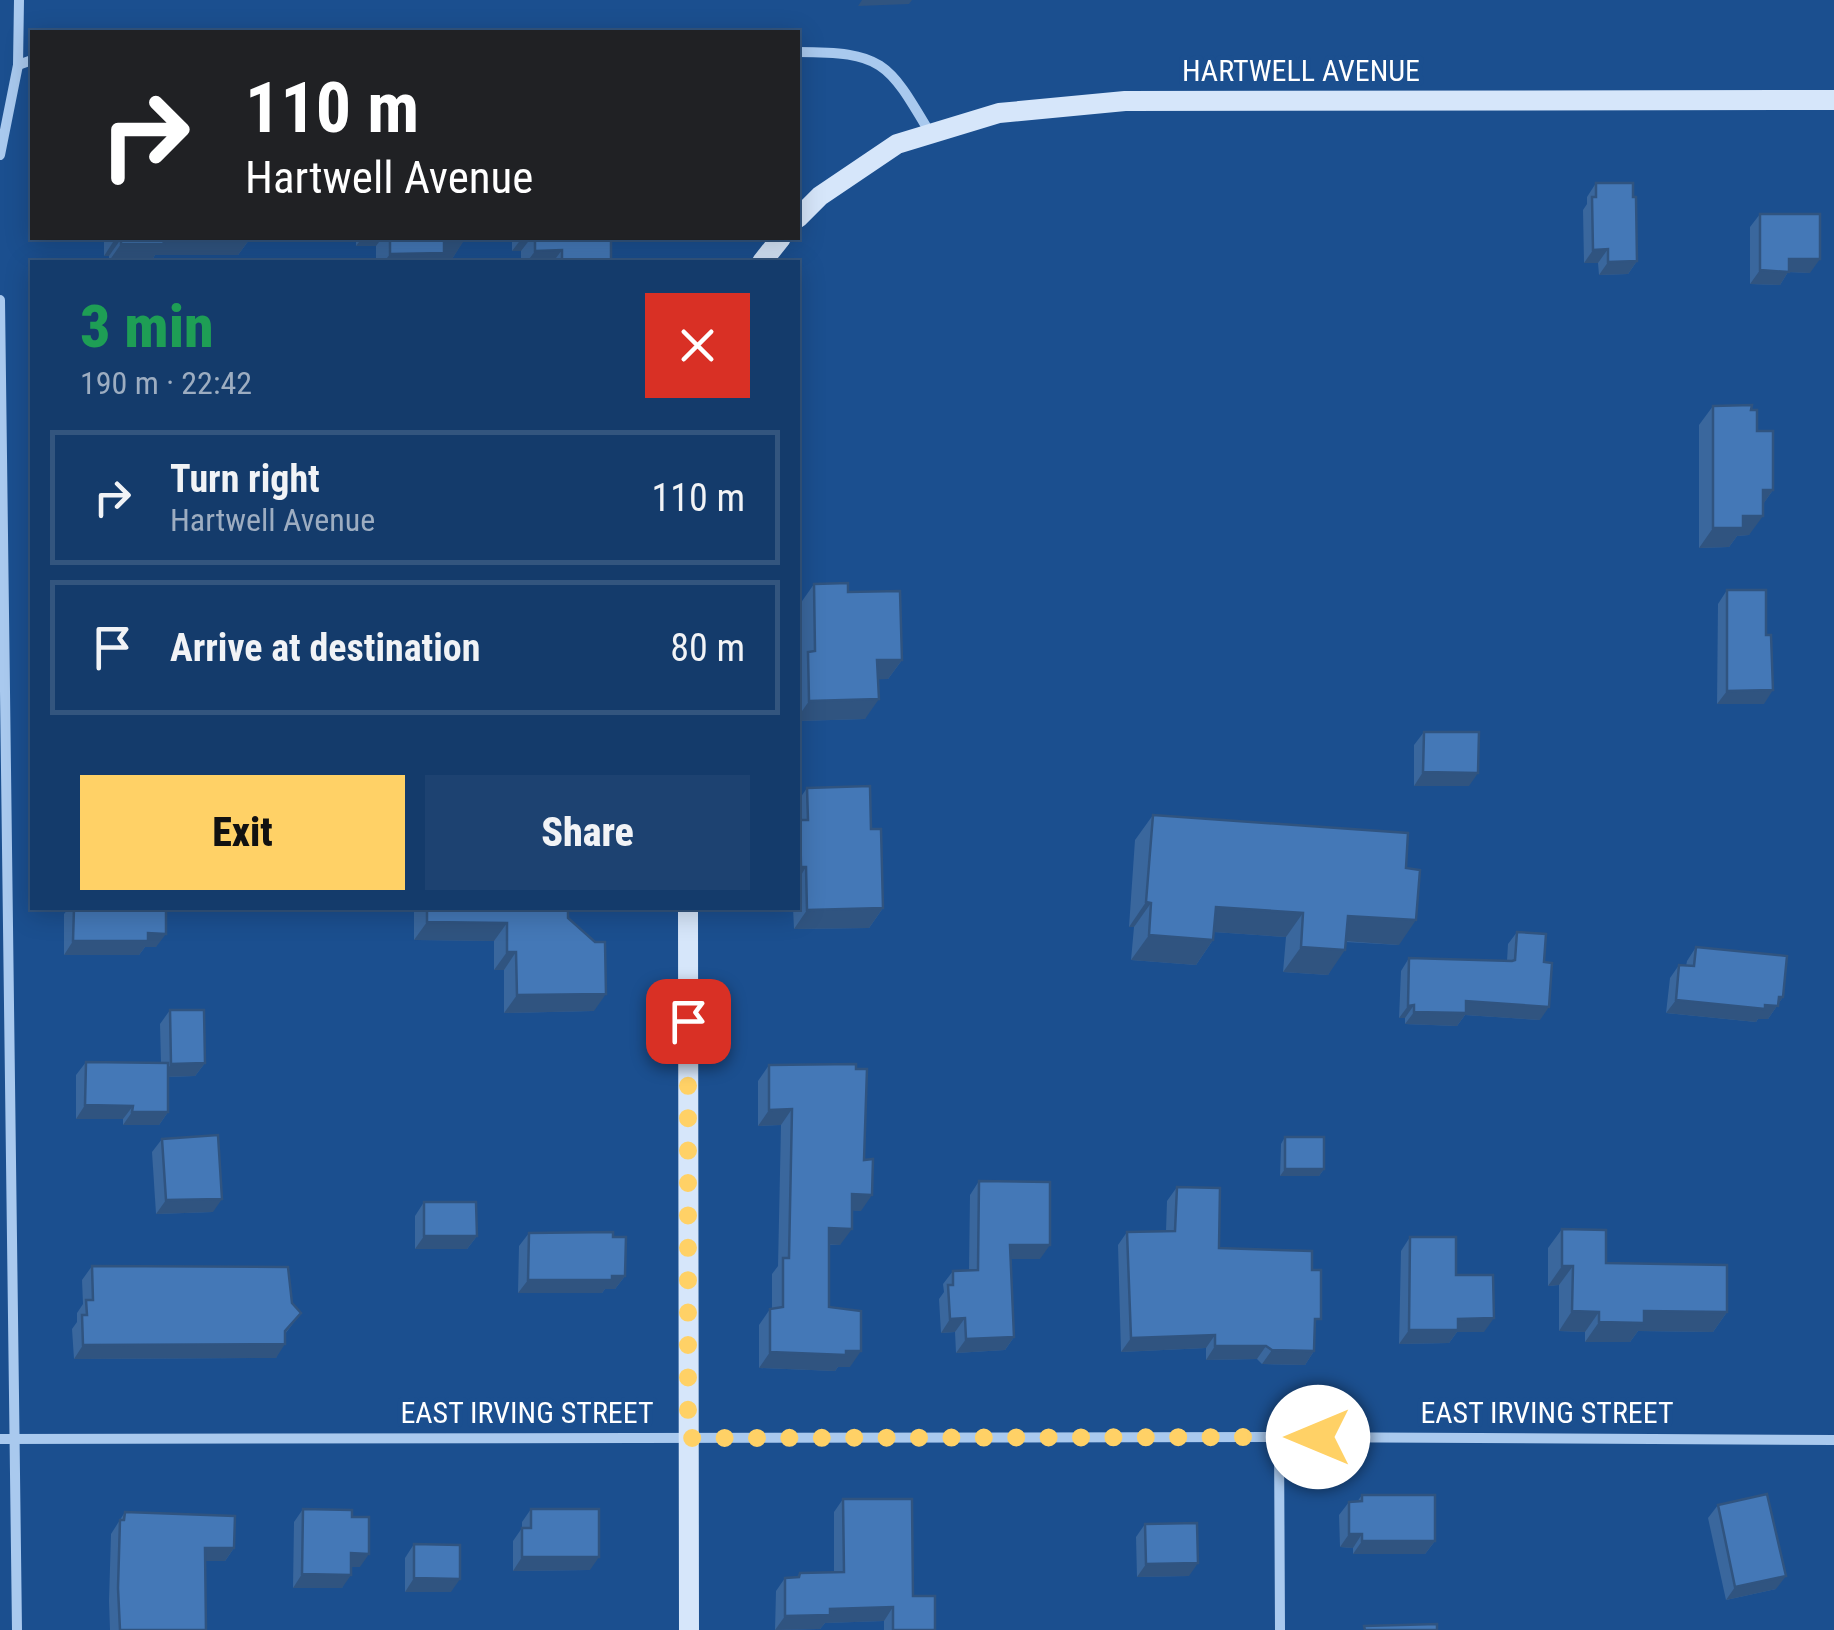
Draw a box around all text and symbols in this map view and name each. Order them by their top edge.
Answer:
street label: HARTWELL AVENUE [1182,53,1420,88]
text: 110 m [245,67,419,149]
icon: right [80,70,210,200]
text: Hartwell Avenue [245,151,533,204]
text: 3 min [80,291,214,362]
button: close [645,293,750,398]
text: 190 m · 22:42 [80,364,252,402]
text: Turn right [170,457,320,501]
icon: right [85,470,140,525]
text: 110 m [651,476,745,520]
text: Hartwell Avenue [170,501,375,539]
icon: arrive [85,620,140,675]
text: Arrive at destination [170,626,480,670]
text: 80 m [670,626,745,670]
button: Exit [80,775,405,890]
button: Share [425,775,750,890]
pin [646,979,731,1064]
icon: arrive [661,994,716,1049]
position arrow [1266,1385,1370,1489]
street label: EAST IRVING STREET [400,1395,654,1430]
street label: EAST IRVING STREET [1420,1395,1674,1430]

